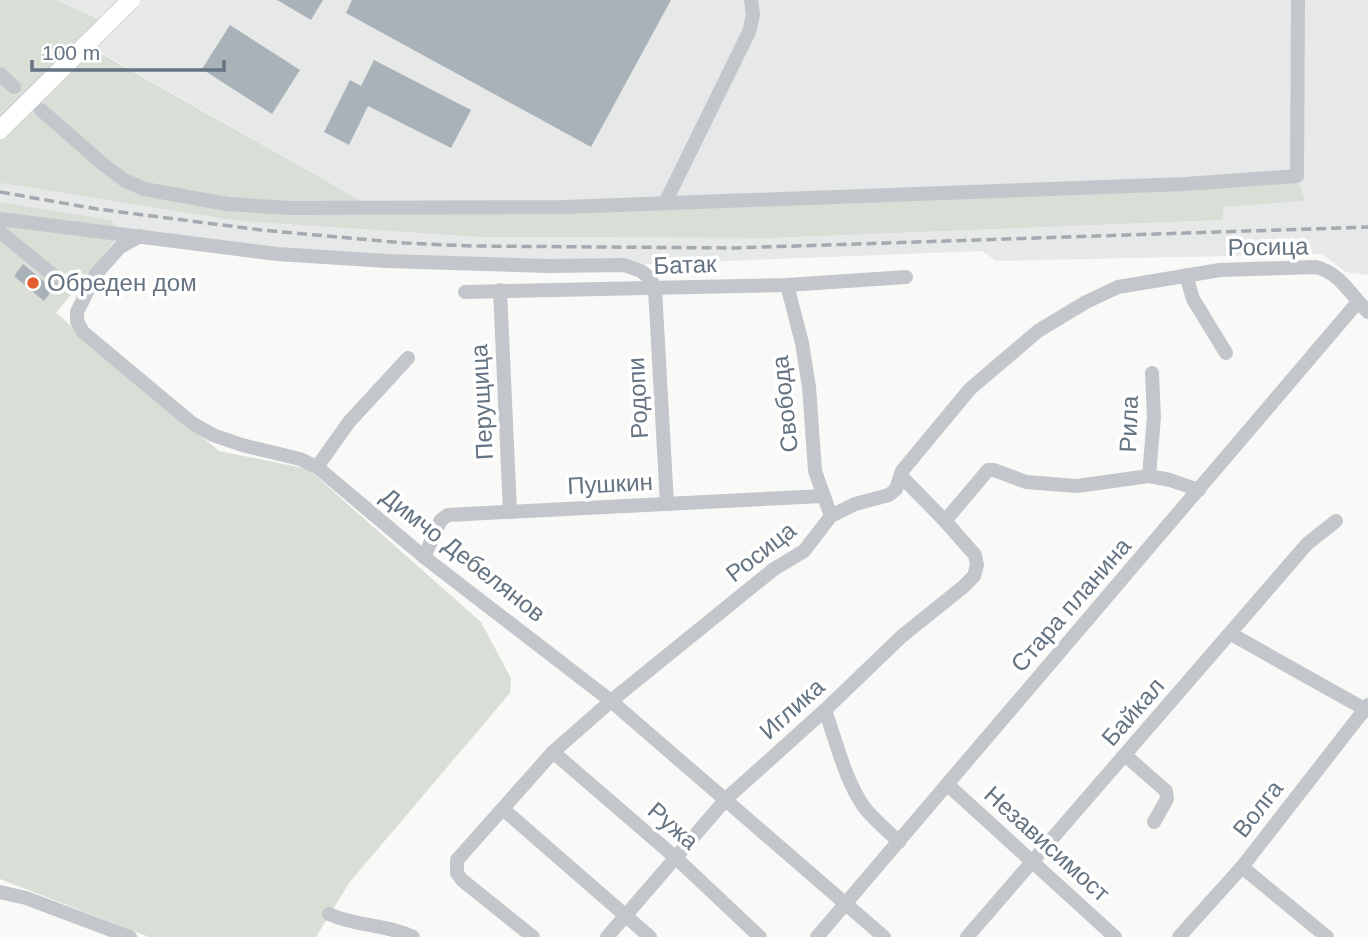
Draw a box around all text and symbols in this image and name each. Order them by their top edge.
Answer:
scale bar [32,28,224,72]
text: 100 m [42,41,100,64]
street label: Росица [1227,232,1309,261]
street label: Батак [653,250,718,279]
place label: Обреден дом [47,269,197,296]
marker: Обреден дом [25,275,41,291]
street label: Перущица [465,343,498,461]
street label: Свобода [766,354,803,454]
street label: Родопи [622,357,653,439]
street label: Рила [1114,394,1143,453]
street label: Пушкин [566,468,653,499]
street label: Димчо Дебелянов [376,482,551,627]
street label: Росица [721,516,801,587]
street label: Стара планина [1005,532,1136,677]
street label: Иглика [754,672,830,745]
street label: Байкал [1096,672,1169,751]
street label: Волга [1227,774,1288,842]
street label: Независимост [979,780,1115,907]
street label: Ружа [643,797,704,855]

